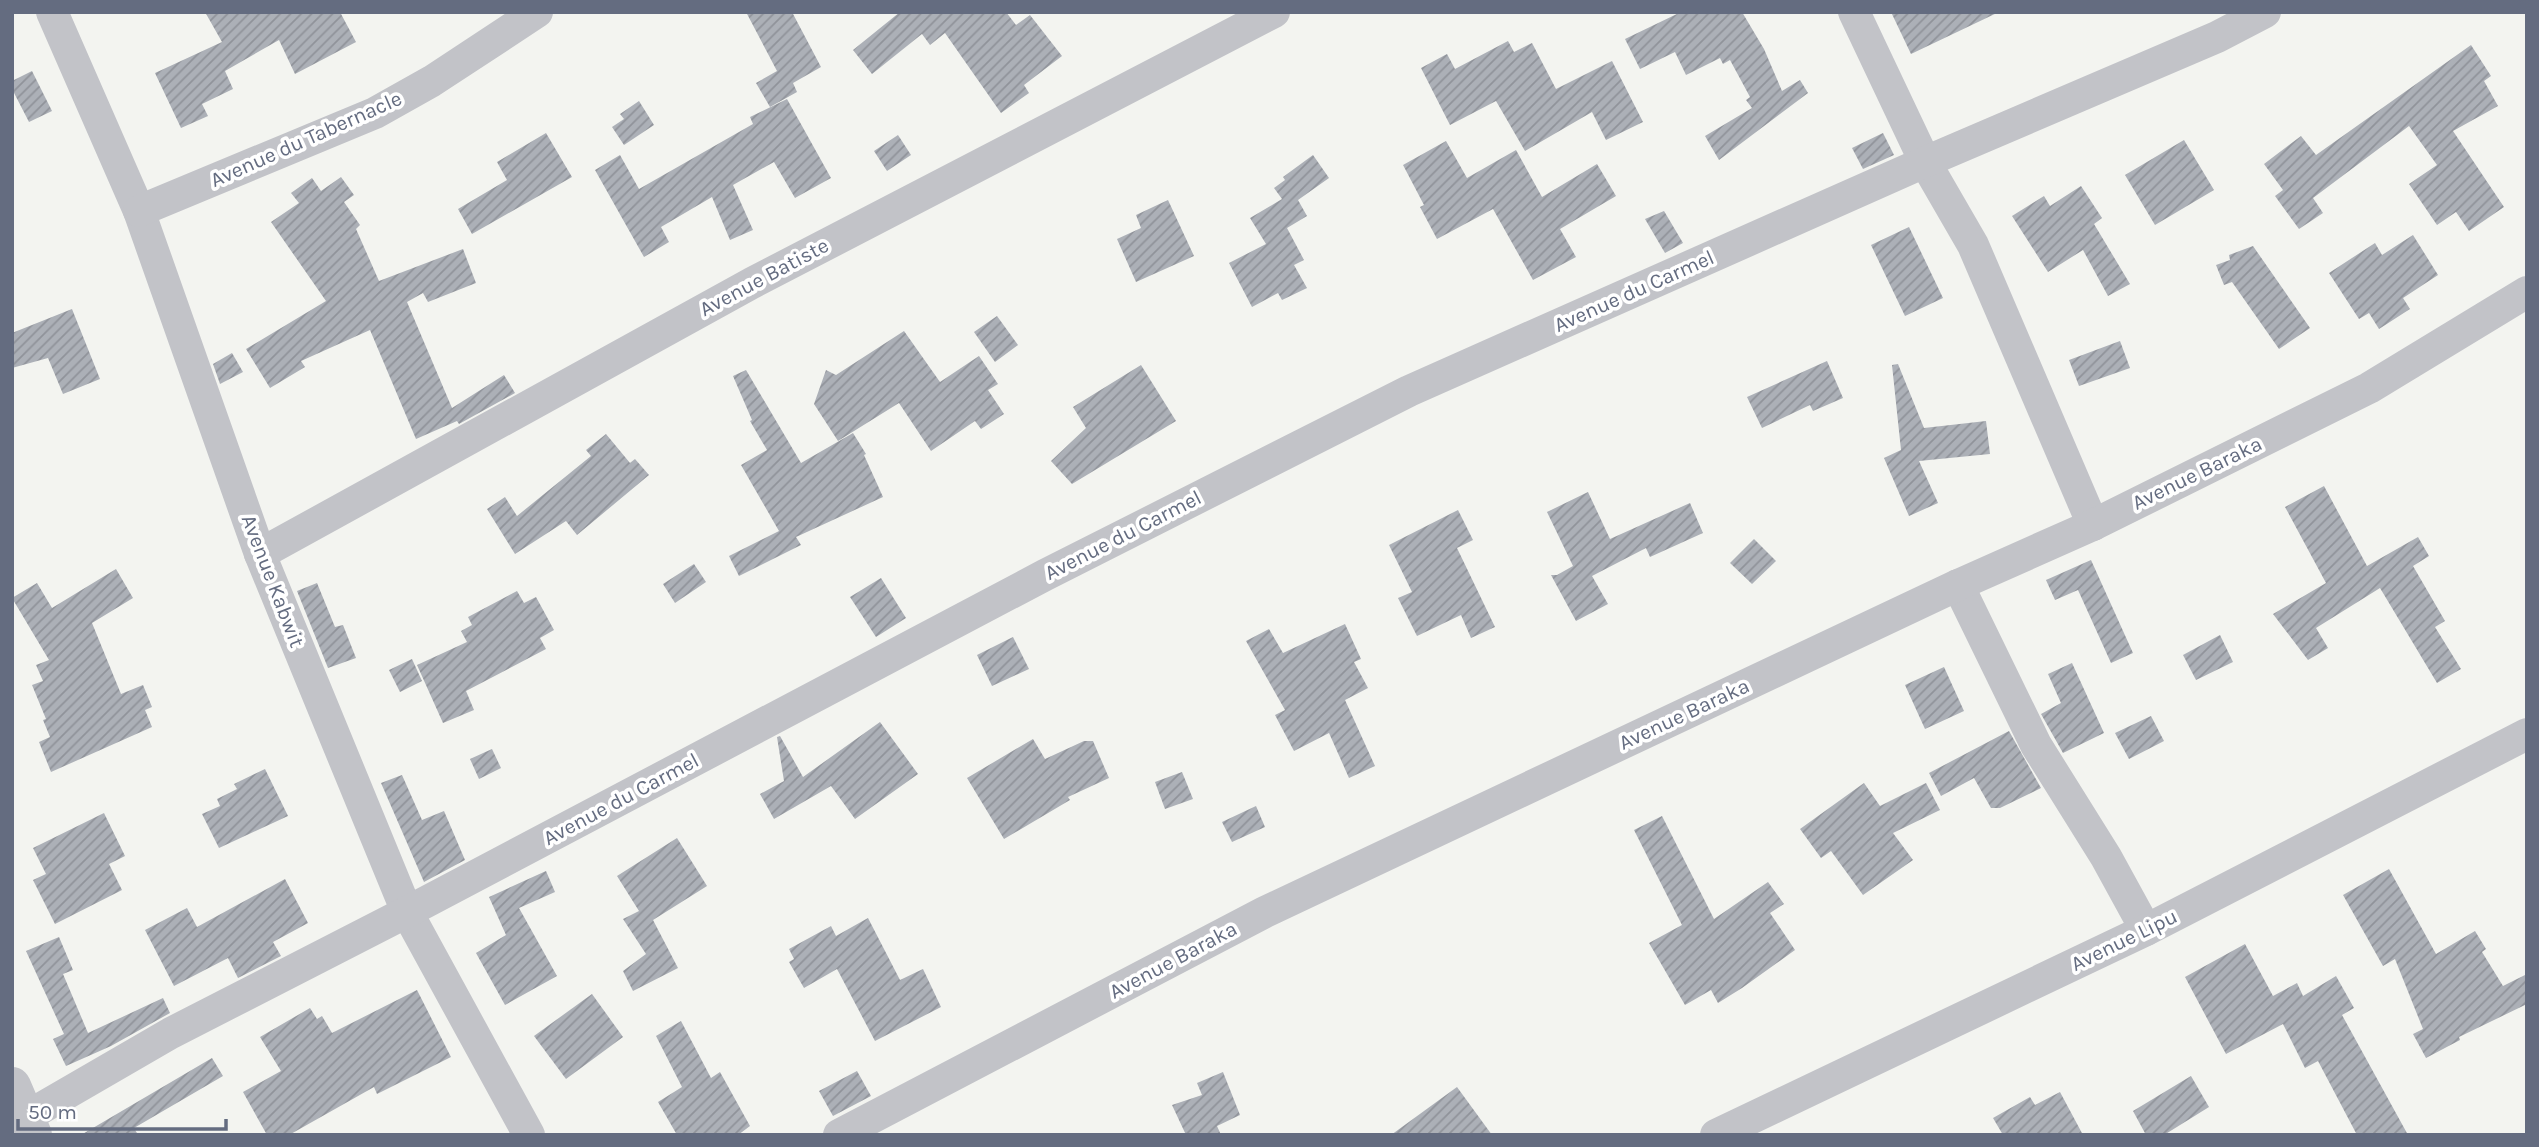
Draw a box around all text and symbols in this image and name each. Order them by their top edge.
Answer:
street label: Avenue du Tabernacle [207,86,405,192]
street label: Avenue Batiste [695,233,833,321]
street label: Avenue du Carmel [1550,245,1718,337]
street label: Avenue Baraka [2128,431,2266,515]
street label: Avenue du Carmel [1041,485,1205,585]
street label: Avenue Kabwit [237,511,309,651]
street label: Avenue Baraka [1615,673,1753,755]
street label: Avenue du Carmel [539,748,703,850]
street label: Avenue Lipu [2067,904,2181,976]
street label: Avenue Baraka [1105,916,1241,1004]
scale bar [18,1088,226,1132]
text: 50 m [28,1100,77,1124]

